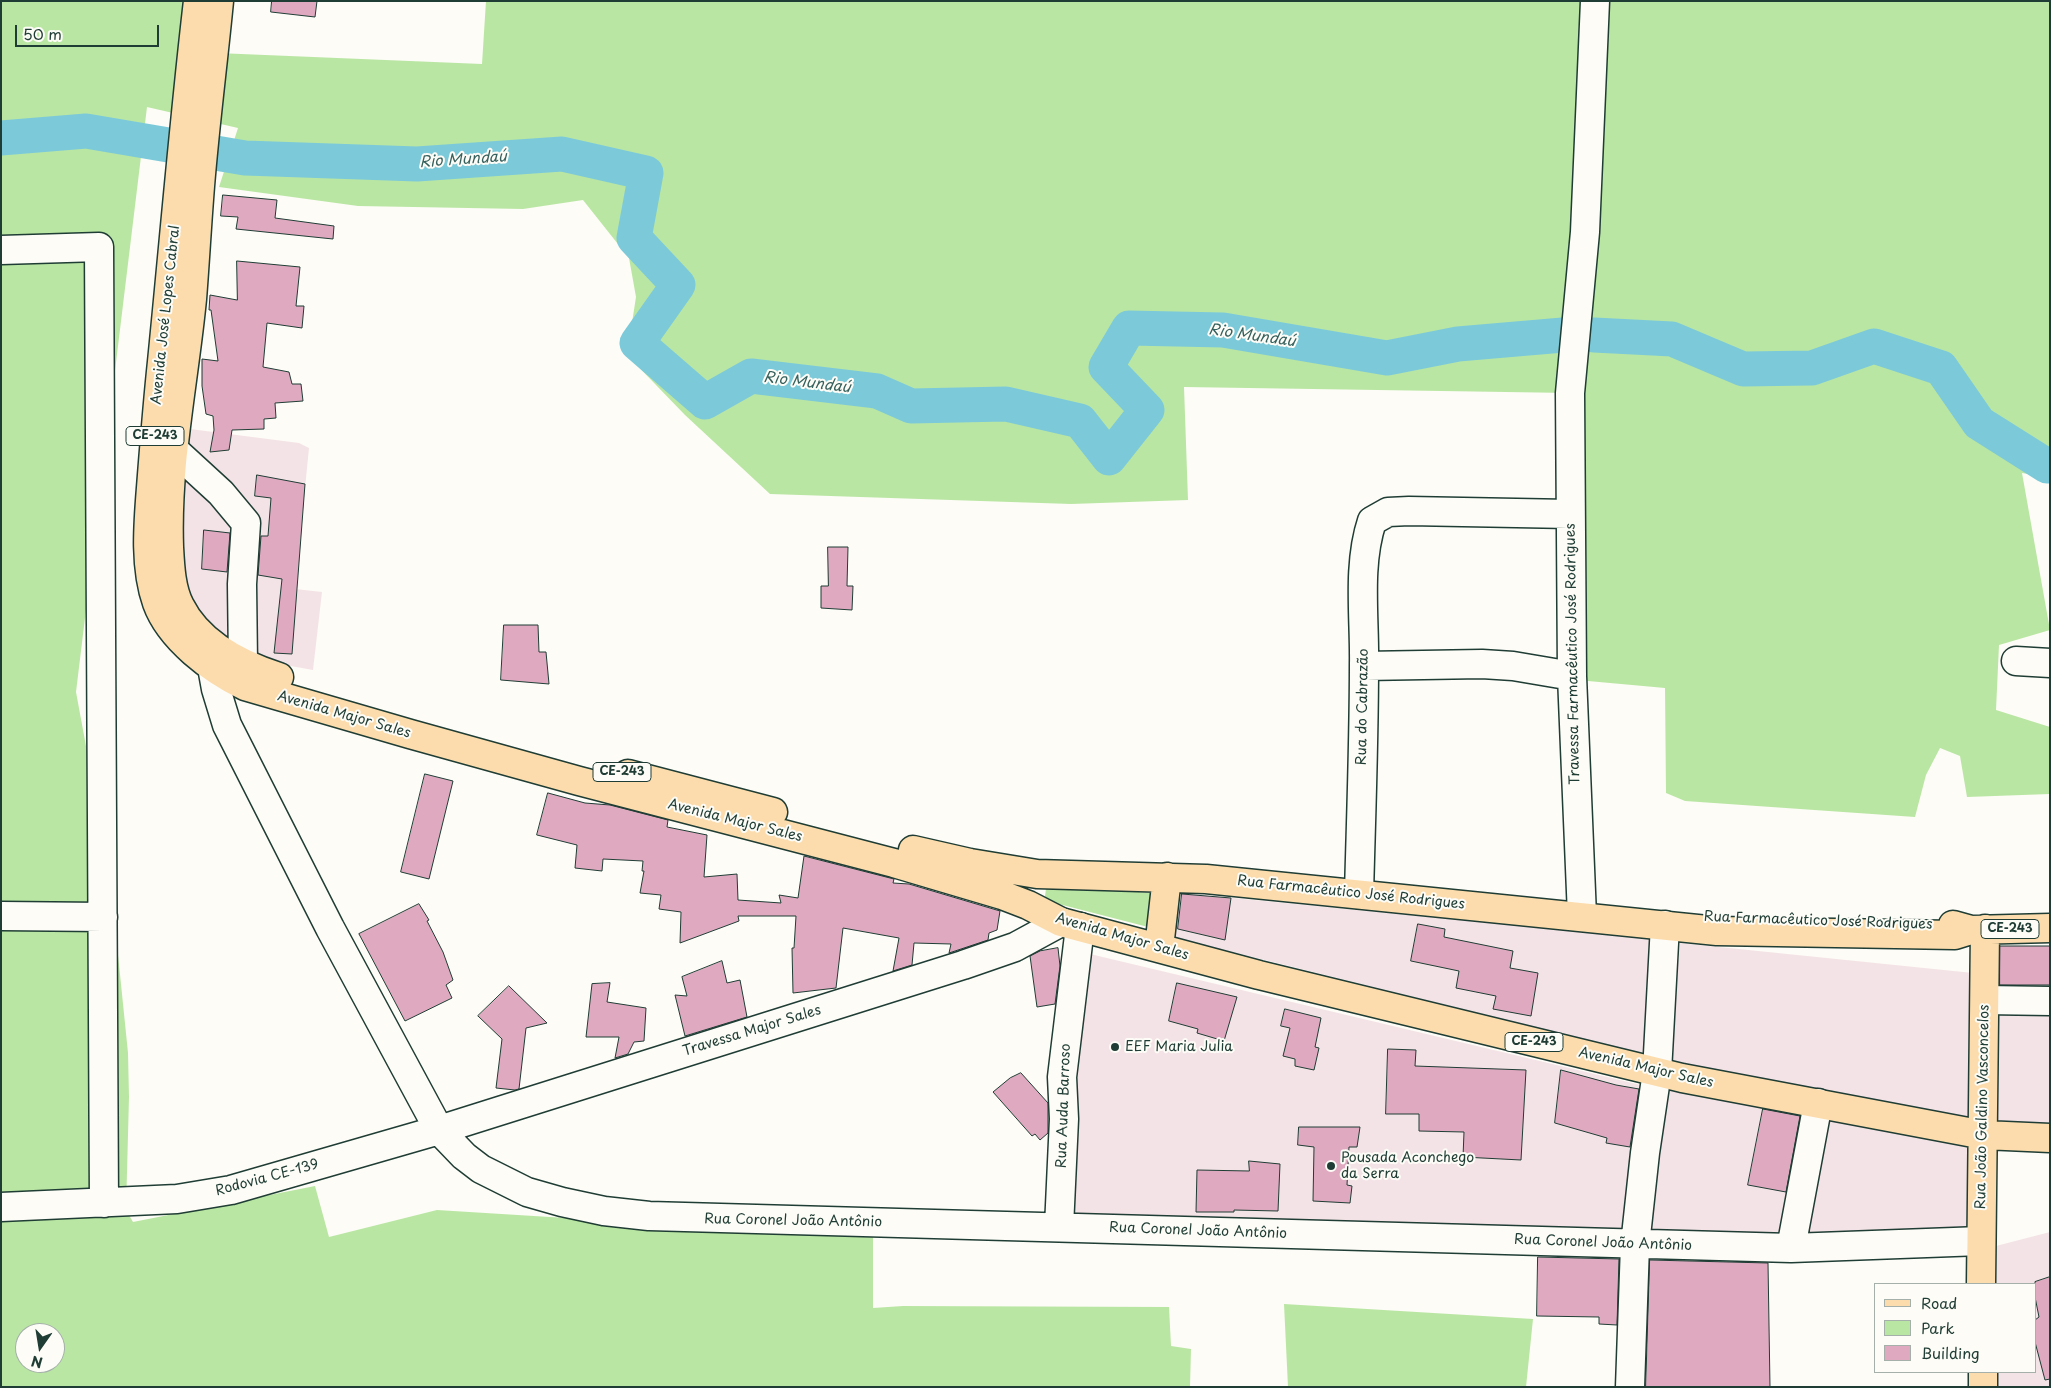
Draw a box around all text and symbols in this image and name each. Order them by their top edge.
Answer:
scale bar [18,15,161,47]
text: 50 m [23,22,62,45]
water label: Rio Mundaú [419,148,507,172]
street label: Avenida José Lopes Cabral [148,224,184,406]
water label: Rio Mundaú [1207,321,1297,351]
water label: Rio Mundaú [762,369,852,397]
road number: CE-243 [126,426,184,446]
street label: Travessa Farmacêutico José Rodrigues [1562,523,1584,785]
street label: Rua do Cabrazão [1354,648,1372,766]
street label: Avenida Major Sales [275,688,413,742]
road number: CE-243 [593,762,651,782]
street label: Avenida Major Sales [666,796,804,846]
street label: Rua Farmacêutico José Rodrigues [1236,873,1466,913]
street label: Rua Farmacêutico José Rodrigues [1703,909,1933,933]
street label: Avenida Major Sales [1053,910,1191,964]
road number: CE-243 [1981,920,2039,939]
street label: Travessa Major Sales [681,1002,823,1060]
street label: Rua João Galdino Vasconcelos [1973,1004,1993,1210]
road number: CE-243 [1505,1032,1563,1052]
place label: EEF Maria Julia [1125,1039,1233,1055]
marker: EEF Maria Julia [1109,1041,1121,1053]
street label: Rua Auda Barroso [1053,1043,1075,1169]
street label: Avenida Major Sales [1577,1044,1715,1092]
place label: Pousada Aconchego da Serra [1341,1150,1474,1182]
street label: Rodovia CE-139 [213,1156,321,1200]
marker: Pousada Aconchego da Serra [1325,1160,1337,1172]
street label: Rua Coronel João Antônio [704,1211,882,1231]
street label: Rua Coronel João Antônio [1109,1219,1287,1243]
street label: Rua Coronel João Antônio [1514,1231,1692,1255]
legend [1874,1283,2036,1373]
text: Road [1921,1291,1957,1314]
text: Park [1921,1316,1955,1339]
north arrow [15,1323,65,1373]
text: Building [1921,1341,1980,1364]
text: N [29,1351,45,1374]

